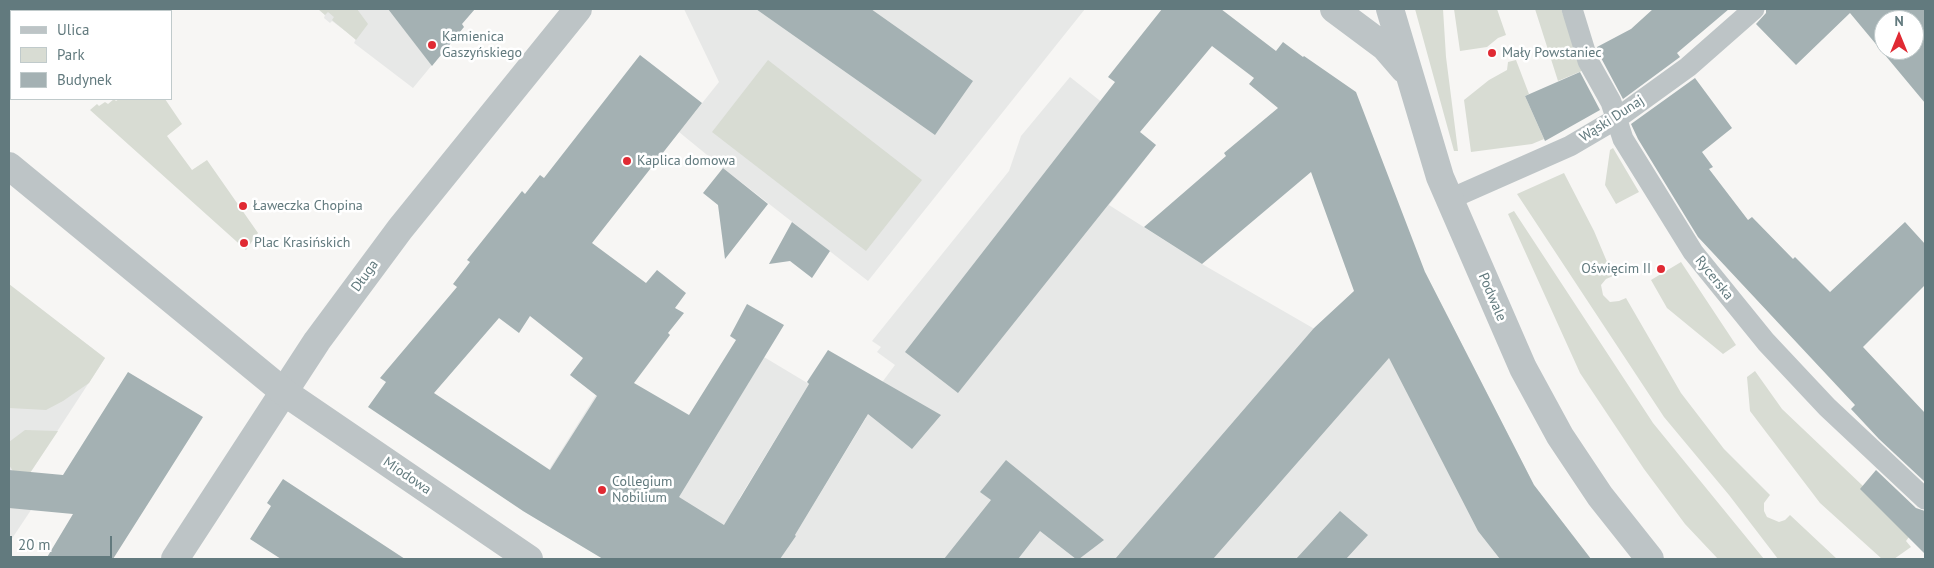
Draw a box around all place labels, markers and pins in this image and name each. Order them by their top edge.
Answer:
place label: Kamienica Gaszyńskiego [442,29,522,62]
marker: Kamienica Gaszyńskiego [426,39,438,51]
place label: Mały Powstaniec [1502,45,1602,61]
marker: Mały Powstaniec [1486,47,1498,59]
place label: Kaplica domowa [637,153,735,169]
marker: Kaplica domowa [621,155,633,167]
place label: Ławeczka Chopina [253,198,363,214]
marker: Ławeczka Chopina [237,200,249,212]
place label: Plac Krasińskich [254,235,350,251]
marker: Plac Krasińskich [238,237,250,249]
place label: Oświęcim II [1581,261,1651,277]
marker: Oświęcim II [1655,263,1667,275]
place label: Collegium Nobilium [612,474,672,507]
marker: Collegium Nobilium [596,484,608,496]

